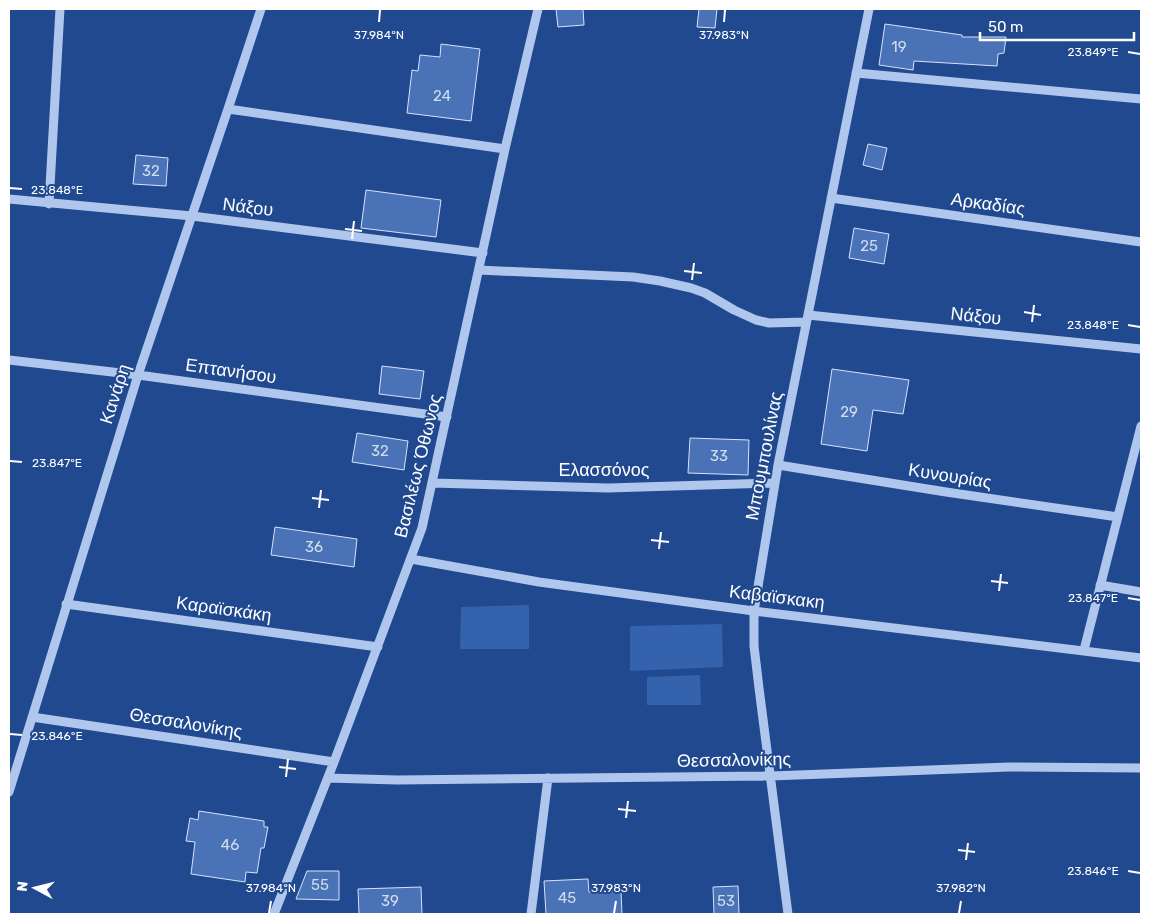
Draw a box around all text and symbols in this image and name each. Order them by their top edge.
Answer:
scale bar [980,10,1134,42]
text: 50 m [988,18,1023,36]
text: 37.984°N [354,28,404,42]
text: 37.983°N [699,28,749,42]
house number: 19 [891,38,907,56]
text: 23.849°E [1067,45,1119,59]
house number: 24 [433,87,451,105]
house number: 32 [142,162,160,180]
text: 23.848°E [31,183,83,197]
street label: Αρκαδίας [950,188,1027,220]
street label: Νάξου [221,193,275,221]
house number: 25 [860,237,878,255]
street label: Νάξου [950,302,1002,330]
text: 23.848°E [1067,318,1119,332]
street label: Επτανήσου [184,354,278,388]
street label: Κανάρη [95,361,135,427]
street label: Μπουμπουλίνας [741,390,787,522]
street label: Βασιλέως Όθωνος [390,392,447,540]
house number: 29 [840,403,858,421]
house number: 32 [371,442,389,460]
house number: 33 [710,447,728,465]
text: 23.847°E [32,456,82,470]
street label: Ελασσόνος [558,459,650,481]
street label: Κυνουρίας [907,459,994,493]
house number: 36 [305,538,323,556]
street label: Καβαϊσκακη [728,580,826,614]
street label: Καραϊσκάκη [175,591,273,627]
text: 23.847°E [1068,591,1118,605]
street label: Θεσσαλονίκης [128,703,244,743]
text: 23.846°E [31,729,83,743]
street label: Θεσσαλονίκης [677,748,792,772]
house number: 46 [221,836,239,854]
north arrow [10,863,60,913]
text: 23.846°E [1067,864,1119,878]
house number: 55 [311,876,329,894]
text: N [14,880,32,893]
text: 37.984°N [246,881,296,895]
text: 37.983°N [591,881,641,895]
text: 37.982°N [936,881,986,895]
house number: 45 [558,889,576,907]
house number: 39 [381,892,399,910]
house number: 53 [717,892,735,910]

